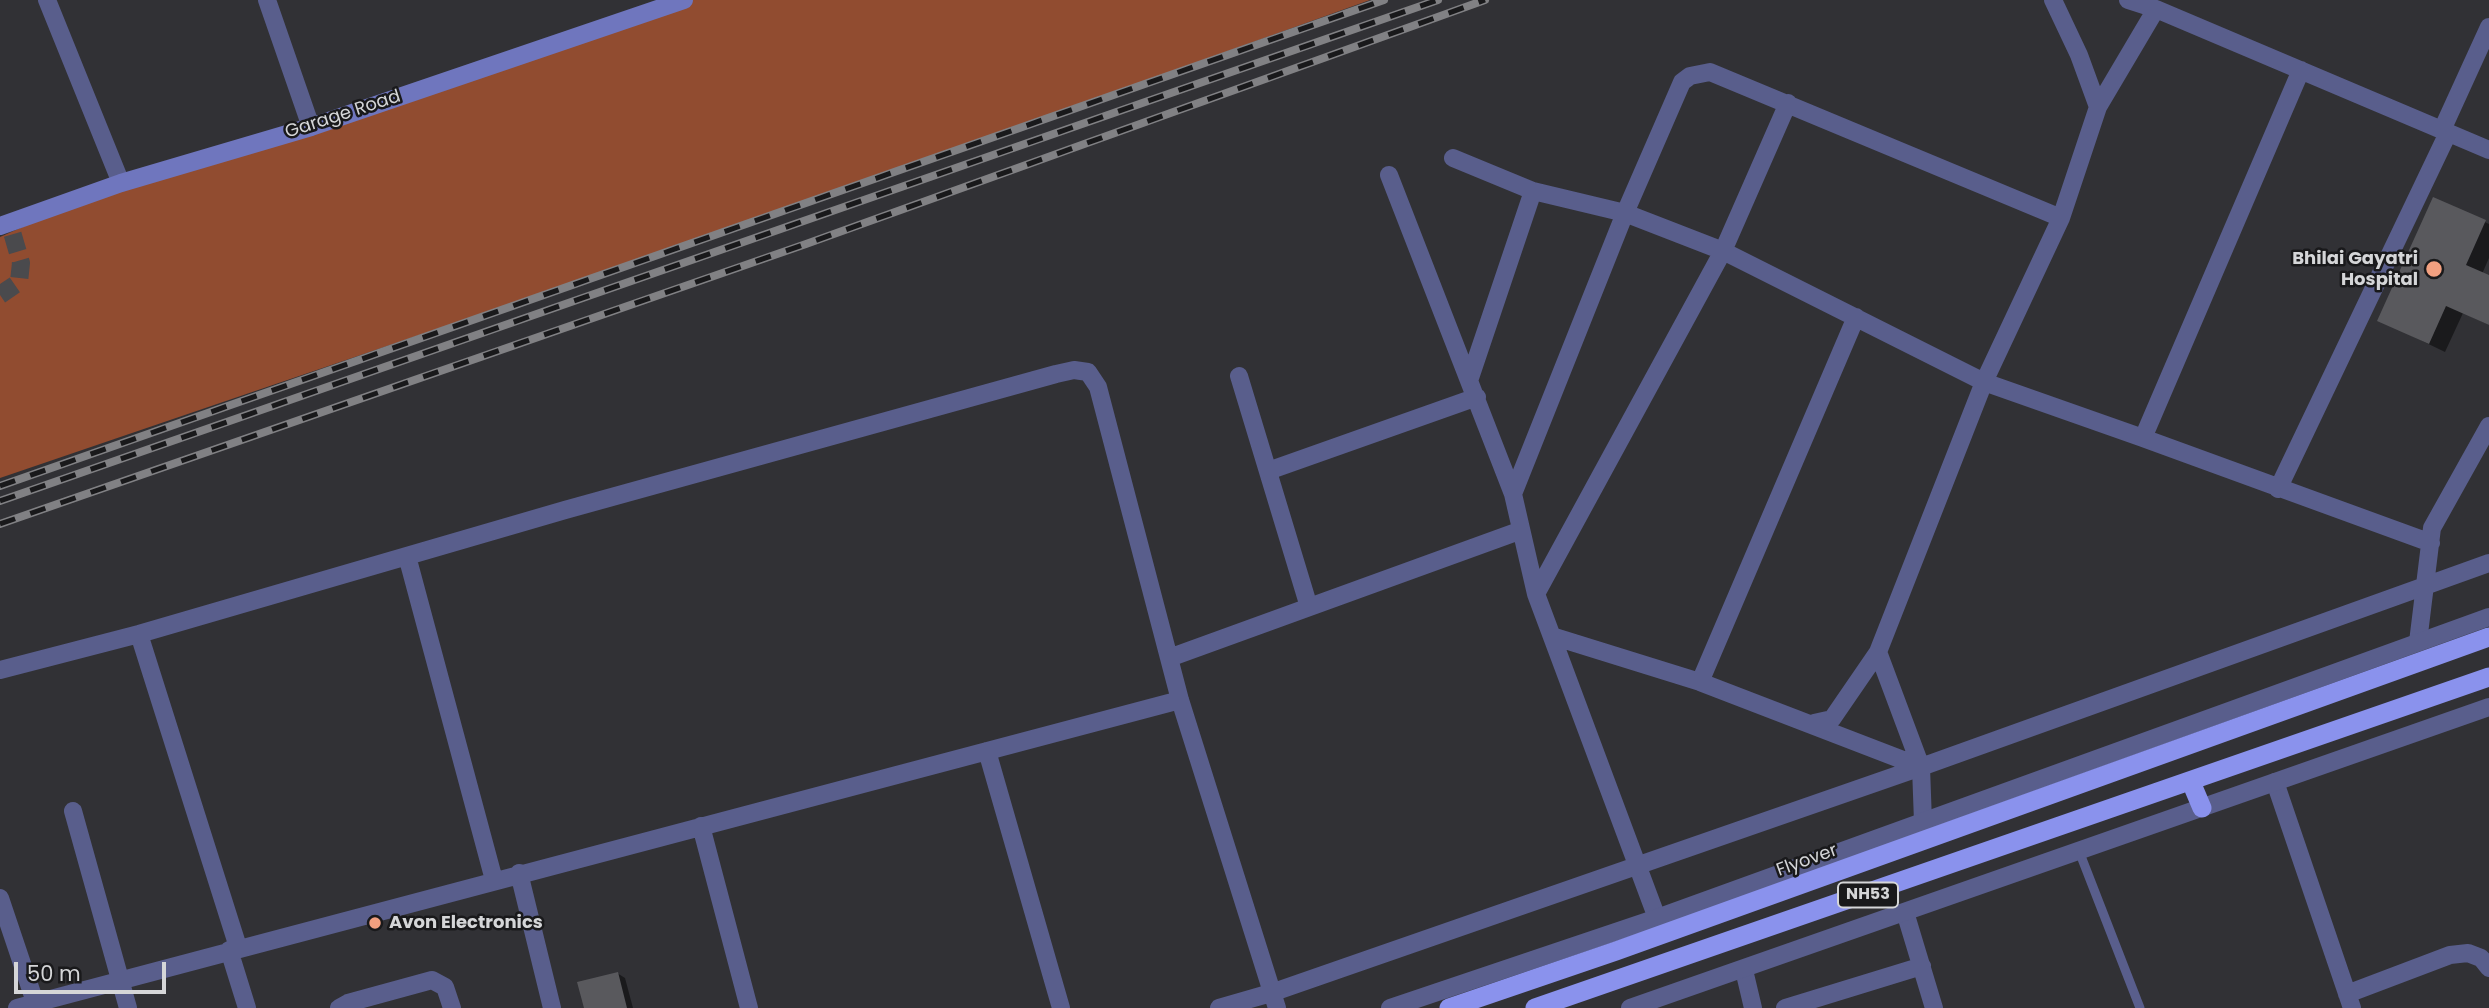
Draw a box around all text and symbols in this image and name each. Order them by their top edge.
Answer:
street label: Garage Road [283,86,403,144]
place label: Bhilai Gayatri Hospital [2292,248,2418,290]
marker: Bhilai Gayatri Hospital [2424,259,2444,279]
street label: Flyover [1774,840,1840,882]
road number: NH53 [1838,882,1898,908]
place label: Avon Electronics [389,912,543,934]
marker: Avon Electronics [367,915,383,931]
scale bar [18,948,170,992]
text: 50 m [27,959,81,988]

